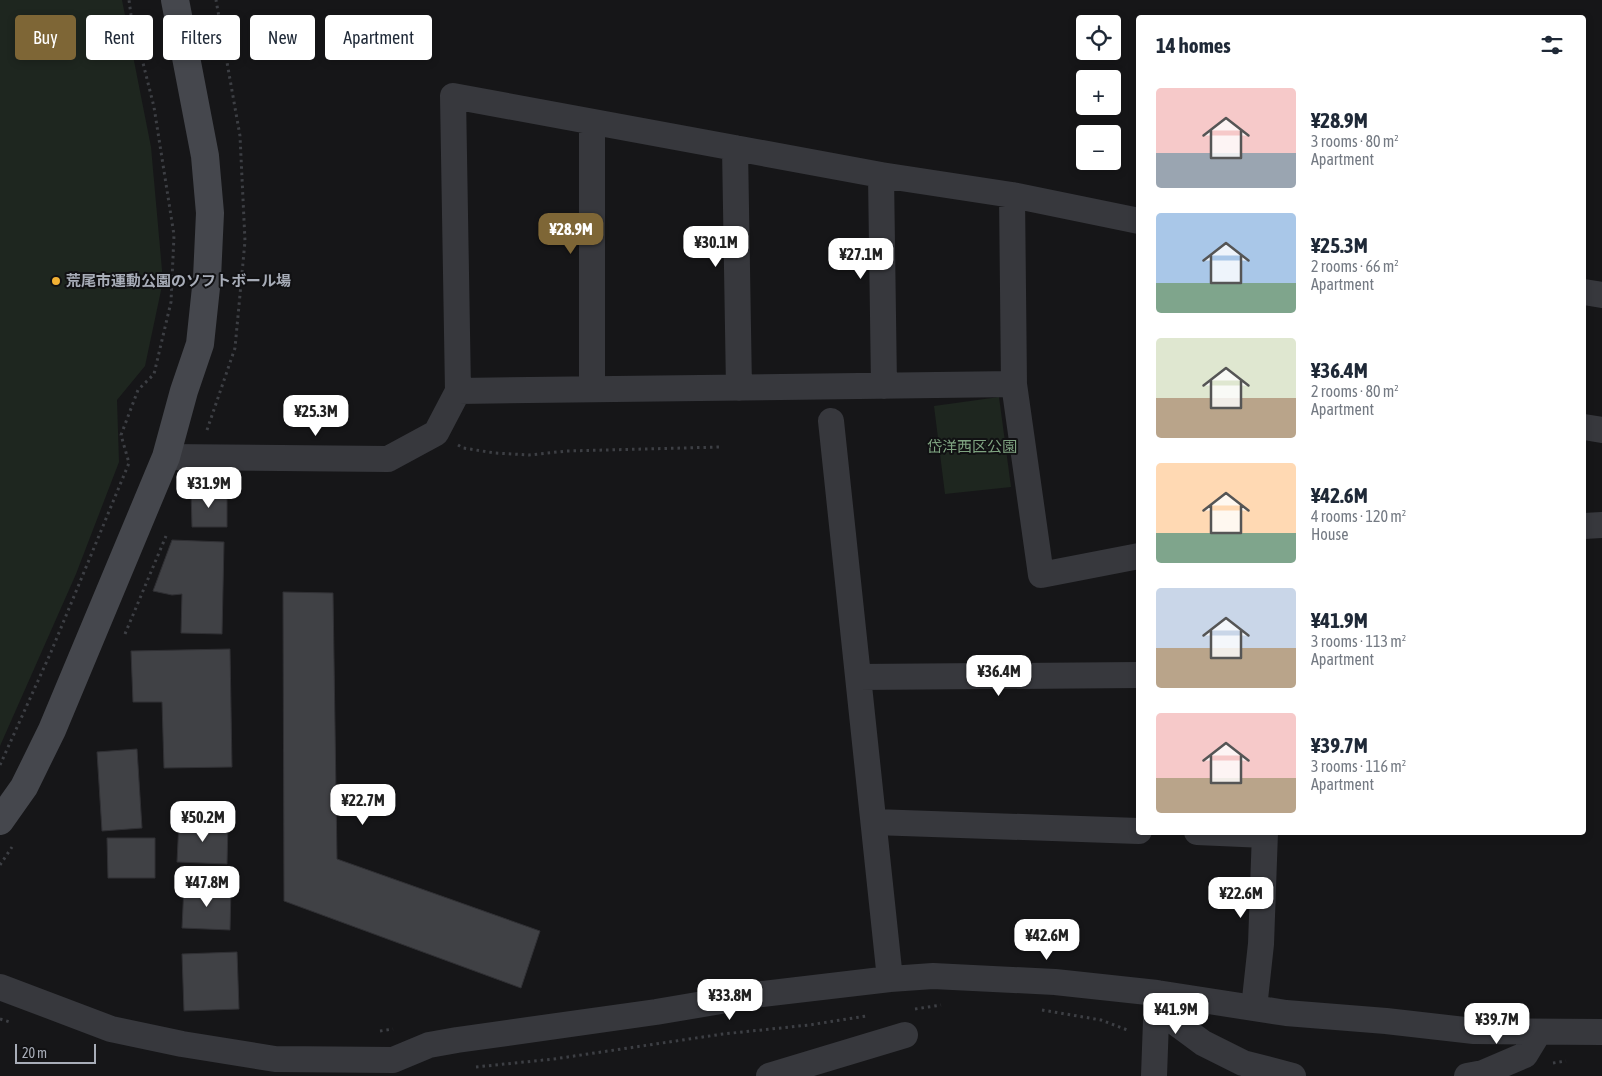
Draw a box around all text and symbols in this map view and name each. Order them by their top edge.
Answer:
chip: Buy [15,15,76,60]
chip: Rent [86,15,153,60]
chip: Filters [163,15,240,60]
chip: New [250,15,315,60]
chip: Apartment [325,15,432,60]
map controls [1076,15,1121,170]
button: locate [1076,15,1121,60]
icon: filters [1538,31,1566,59]
text: 14 homes [1156,33,1231,57]
button: + [1076,70,1121,115]
icon: home [1196,108,1256,168]
text: ¥28.9M [1311,108,1368,132]
button: − [1076,125,1121,170]
text: 3 rooms · 80 m² [1311,132,1399,150]
text: Apartment [1311,150,1374,168]
pin: ¥28.9M [530,212,612,255]
text: ¥28.9M [549,220,593,238]
pin: ¥30.1M [675,226,757,268]
text: ¥30.1M [694,233,738,251]
icon: home [1196,233,1256,293]
text: ¥25.3M [1311,233,1368,257]
pin: ¥27.1M [820,238,902,280]
text: ¥27.1M [839,245,883,263]
text: 2 rooms · 66 m² [1311,257,1399,275]
place label: 荒尾市運動公園のソフトボール場 [66,272,291,289]
marker: 荒尾市運動公園のソフトボール場 [50,275,62,287]
text: Apartment [1311,275,1374,293]
icon: home [1196,358,1256,418]
text: ¥36.4M [1311,358,1368,382]
text: 2 rooms · 80 m² [1311,382,1399,400]
pin: ¥25.3M [275,394,357,437]
text: Apartment [1311,400,1374,418]
text: ¥25.3M [294,402,338,420]
park label: 岱洋西区公園 [927,438,1017,455]
pin: ¥31.9M [168,466,250,509]
text: ¥31.9M [187,474,231,492]
icon: home [1196,483,1256,543]
text: ¥42.6M [1311,483,1368,507]
text: 4 rooms · 120 m² [1311,507,1406,525]
text: House [1311,525,1348,543]
icon: home [1196,608,1256,668]
text: ¥41.9M [1311,608,1368,632]
text: 3 rooms · 113 m² [1311,632,1406,650]
text: Apartment [1311,650,1374,668]
pin: ¥36.4M [958,654,1040,697]
text: ¥36.4M [977,662,1021,680]
icon: home [1196,733,1256,793]
text: ¥39.7M [1311,733,1368,757]
text: 3 rooms · 116 m² [1311,757,1406,775]
text: Apartment [1311,775,1374,793]
pin: ¥22.7M [322,784,404,826]
text: ¥22.7M [341,791,385,809]
pin: ¥50.2M [162,800,244,843]
text: ¥50.2M [181,808,225,826]
pin: ¥47.8M [166,866,248,908]
text: ¥47.8M [185,873,229,891]
pin: ¥22.6M [1200,876,1282,919]
text: ¥22.6M [1219,884,1263,902]
pin: ¥42.6M [1006,918,1088,961]
text: ¥42.6M [1025,926,1069,944]
pin: ¥33.8M [689,978,771,1021]
text: ¥33.8M [708,986,752,1004]
pin: ¥41.9M [1135,992,1217,1035]
text: ¥41.9M [1154,1000,1198,1018]
pin: ¥39.7M [1456,1002,1538,1045]
text: ¥39.7M [1475,1010,1519,1028]
scale bar [15,1041,96,1064]
text: 20 m [22,1045,47,1061]

